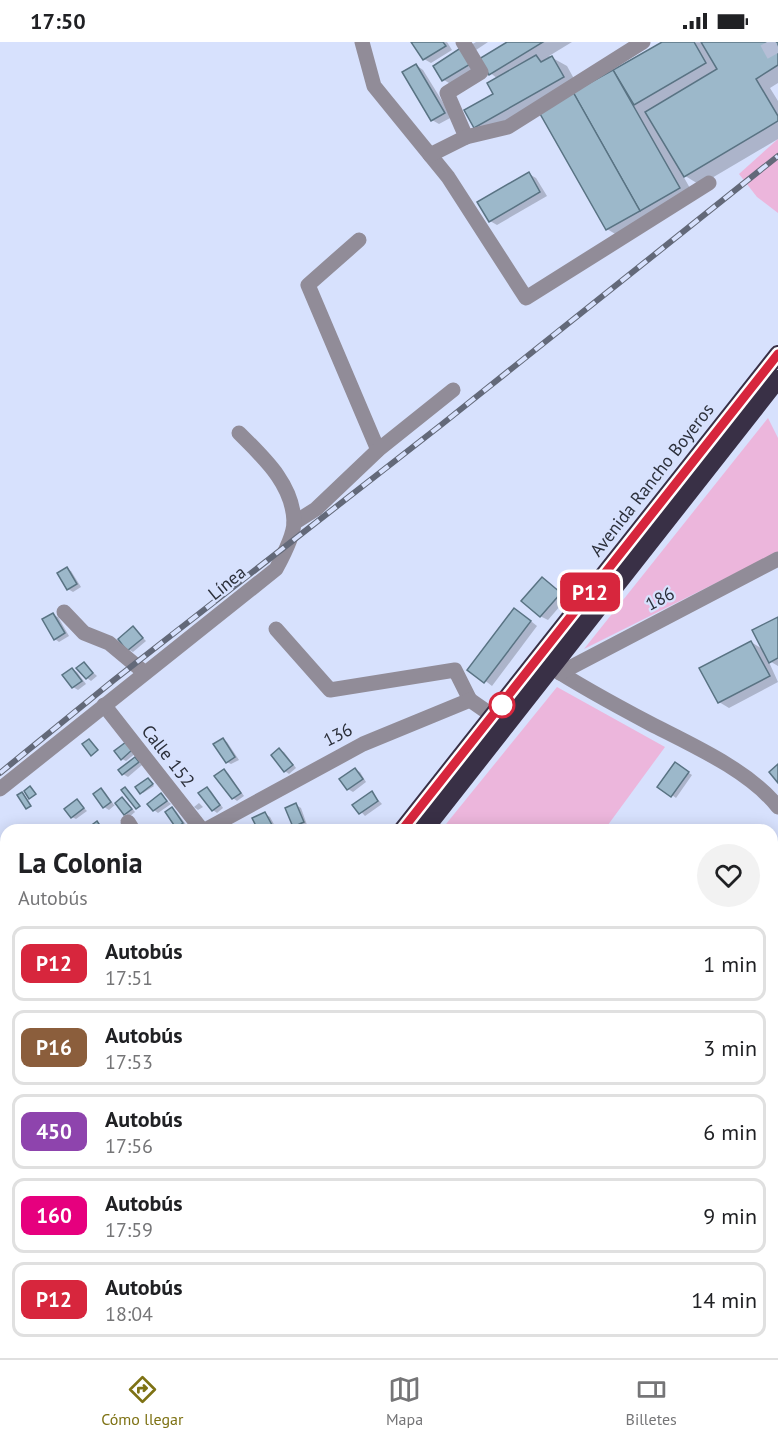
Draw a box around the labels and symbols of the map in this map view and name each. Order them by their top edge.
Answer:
street label: Avenida Rancho Boyeros [585,399,719,561]
street label: Línea [203,560,250,605]
line badge: P12 [556,572,624,612]
street label: 186 [641,581,678,616]
unlabelled marker [489,692,515,718]
street label: 136 [319,718,356,751]
street label: Calle 152 [137,720,200,791]

